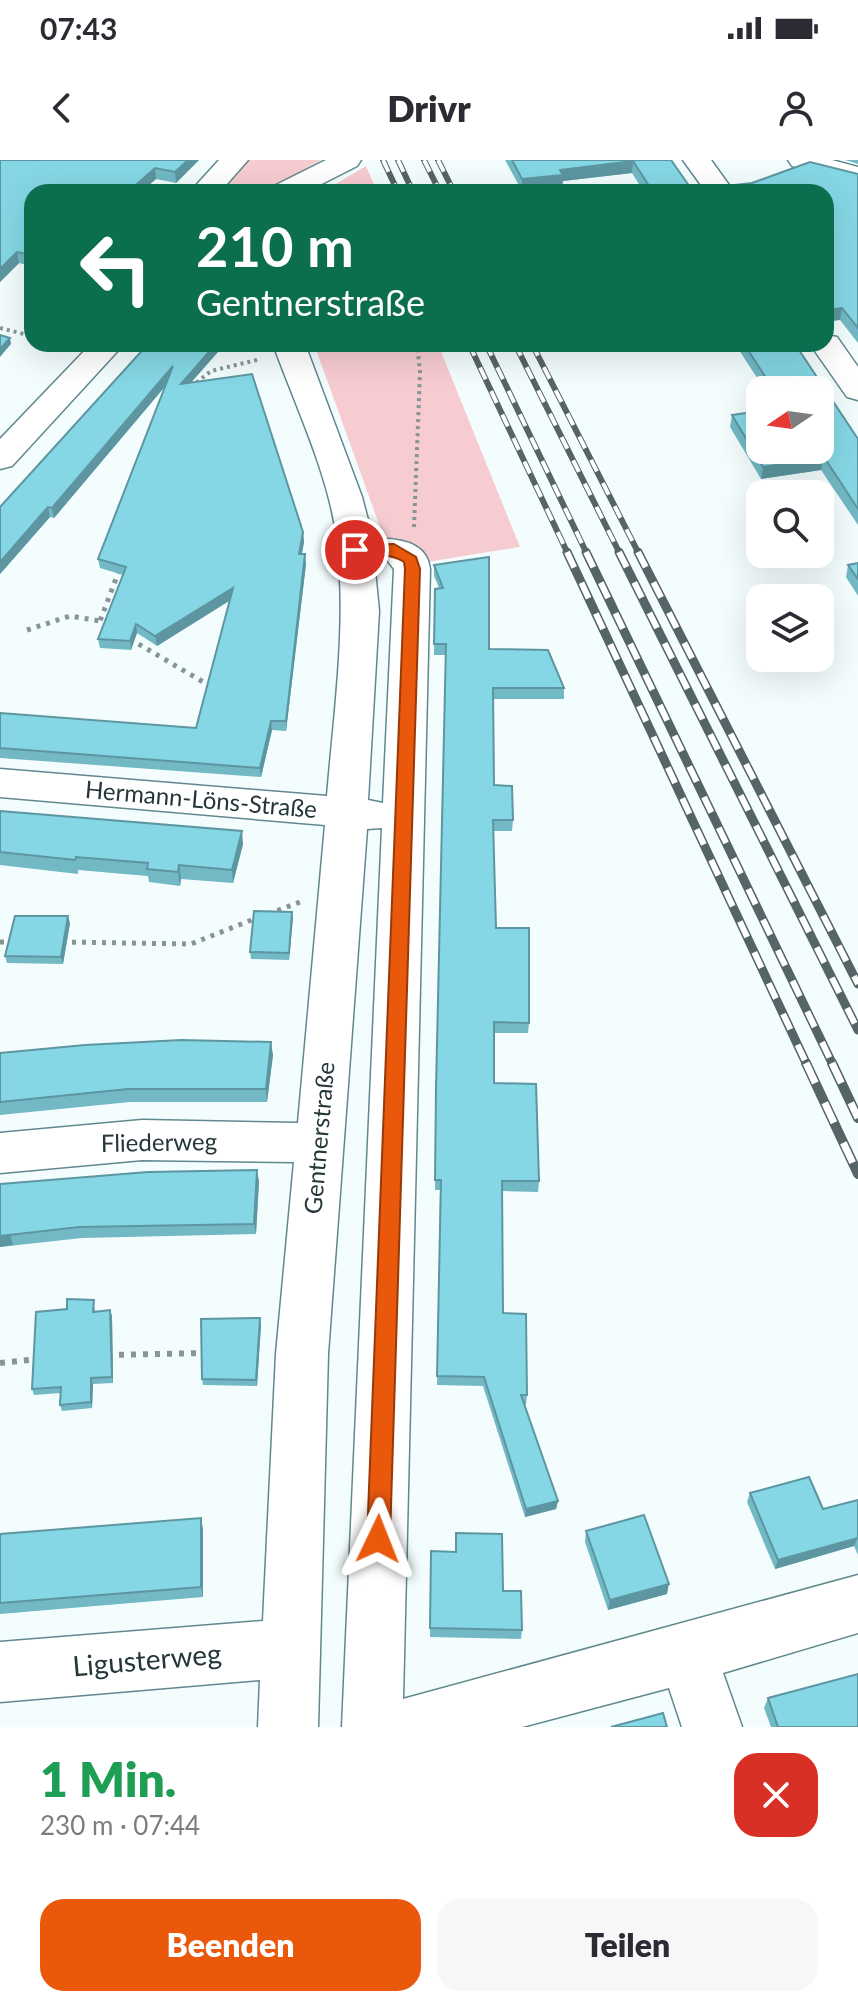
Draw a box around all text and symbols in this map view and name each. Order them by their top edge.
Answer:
text: 07:43 [40,10,117,46]
icon: back [40,86,84,130]
text: Drivr [387,86,471,130]
icon: person [774,86,818,130]
text: 210 m [196,212,354,279]
icon: left [64,216,168,320]
text: Gentnerstraße [196,280,425,324]
north arrow [746,376,834,464]
map controls [746,376,834,672]
button: search [746,480,834,568]
pin [321,516,389,584]
icon: arrive [333,528,377,572]
button: layers [746,584,834,672]
street label: Hermann-Löns-Straße [84,774,318,823]
street label: Gentnerstraße [297,1061,340,1215]
street label: Fliederweg [101,1126,217,1157]
position arrow [336,1497,420,1581]
street label: Ligusterweg [71,1636,223,1682]
text: 1 Min. [40,1750,176,1807]
button: close [734,1753,818,1837]
text: 230 m · 07:44 [40,1809,200,1841]
button: Beenden [40,1899,421,1991]
button: Teilen [437,1899,818,1991]

